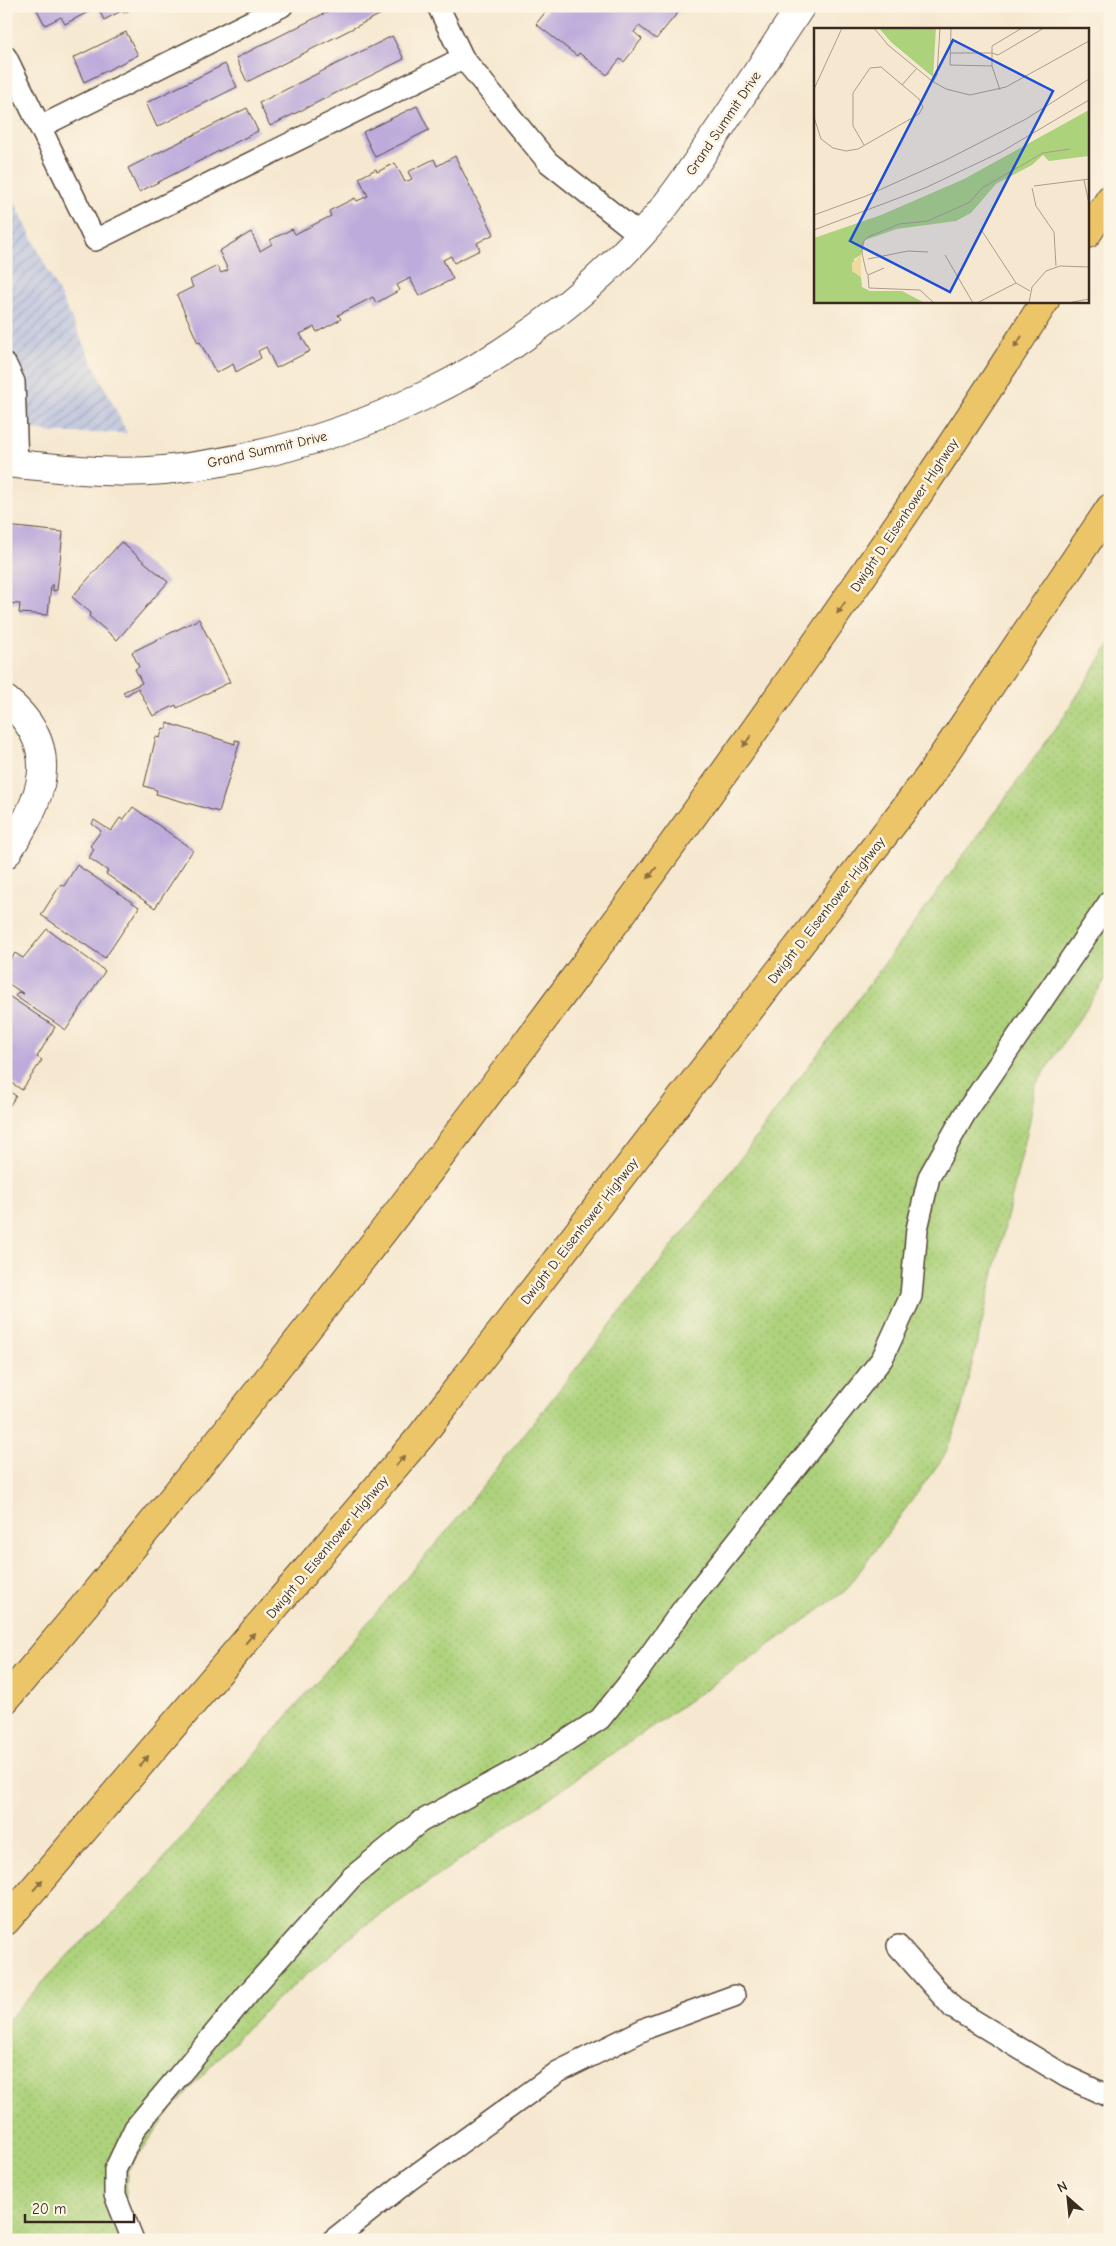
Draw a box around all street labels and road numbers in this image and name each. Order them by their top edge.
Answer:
street label: Grand Summit Drive [682,68,765,179]
street label: Grand Summit Drive [206,427,329,472]
street label: Dwight D. Eisenhower Highway [847,435,963,595]
street label: Dwight D. Eisenhower Highway [764,833,889,987]
street label: Dwight D. Eisenhower Highway [517,1154,642,1308]
street label: Dwight D. Eisenhower Highway [263,1472,393,1622]

